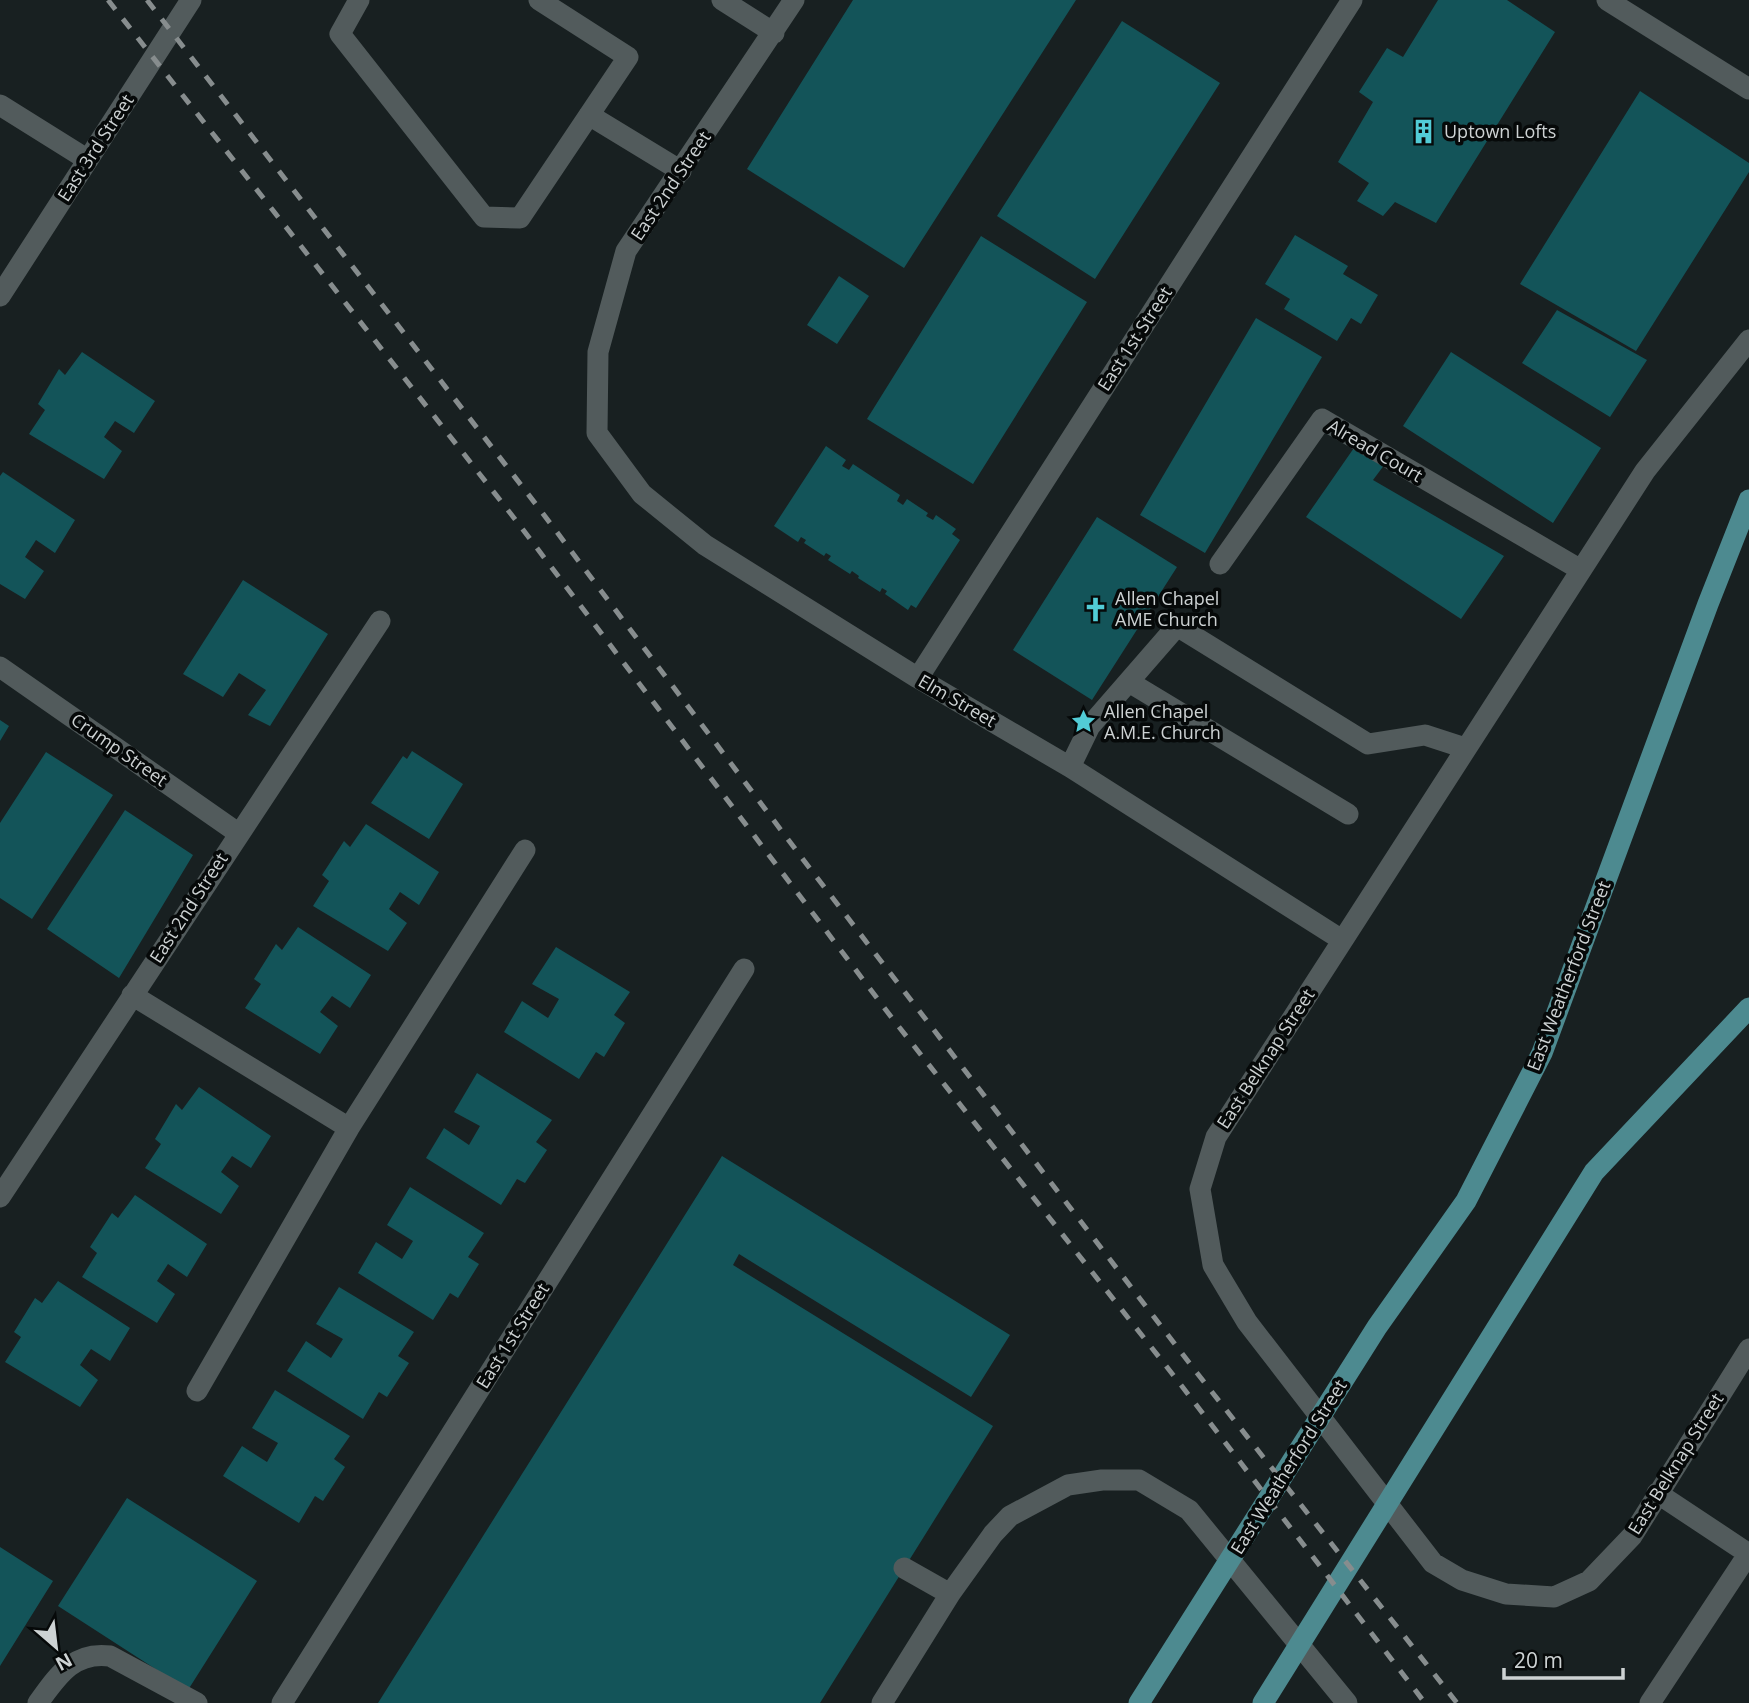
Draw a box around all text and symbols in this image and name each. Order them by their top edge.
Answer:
street label: East 3rd Street [52,89,139,206]
building icon: Uptown Lofts [1410,118,1438,146]
place label: Uptown Lofts [1444,119,1556,143]
street label: East 2nd Street [625,126,716,245]
street label: East 1st Street [1091,282,1177,395]
street label: Alread Court [1324,413,1427,487]
place label: Allen Chapel AME Church [1115,586,1219,631]
church icon: Allen Chapel AME Church [1081,595,1109,623]
street label: Elm Street [914,668,1001,732]
place label: Allen Chapel A.M.E. Church [1104,699,1221,744]
street label: Crump Street [67,707,172,791]
place icon: Allen Chapel A.M.E. Church [1070,708,1098,736]
street label: East 2nd Street [144,848,233,967]
street label: East Weatherford Street [1521,877,1615,1074]
street label: East Belknap Street [1211,984,1319,1133]
street label: East 1st Street [470,1278,554,1393]
street label: East Weatherford Street [1225,1375,1352,1558]
street label: East Belknap Street [1622,1388,1728,1539]
north arrow [21,1612,91,1682]
scale bar [1504,1636,1623,1680]
text: 20 m [1514,1646,1563,1674]
text: N [51,1647,77,1677]

